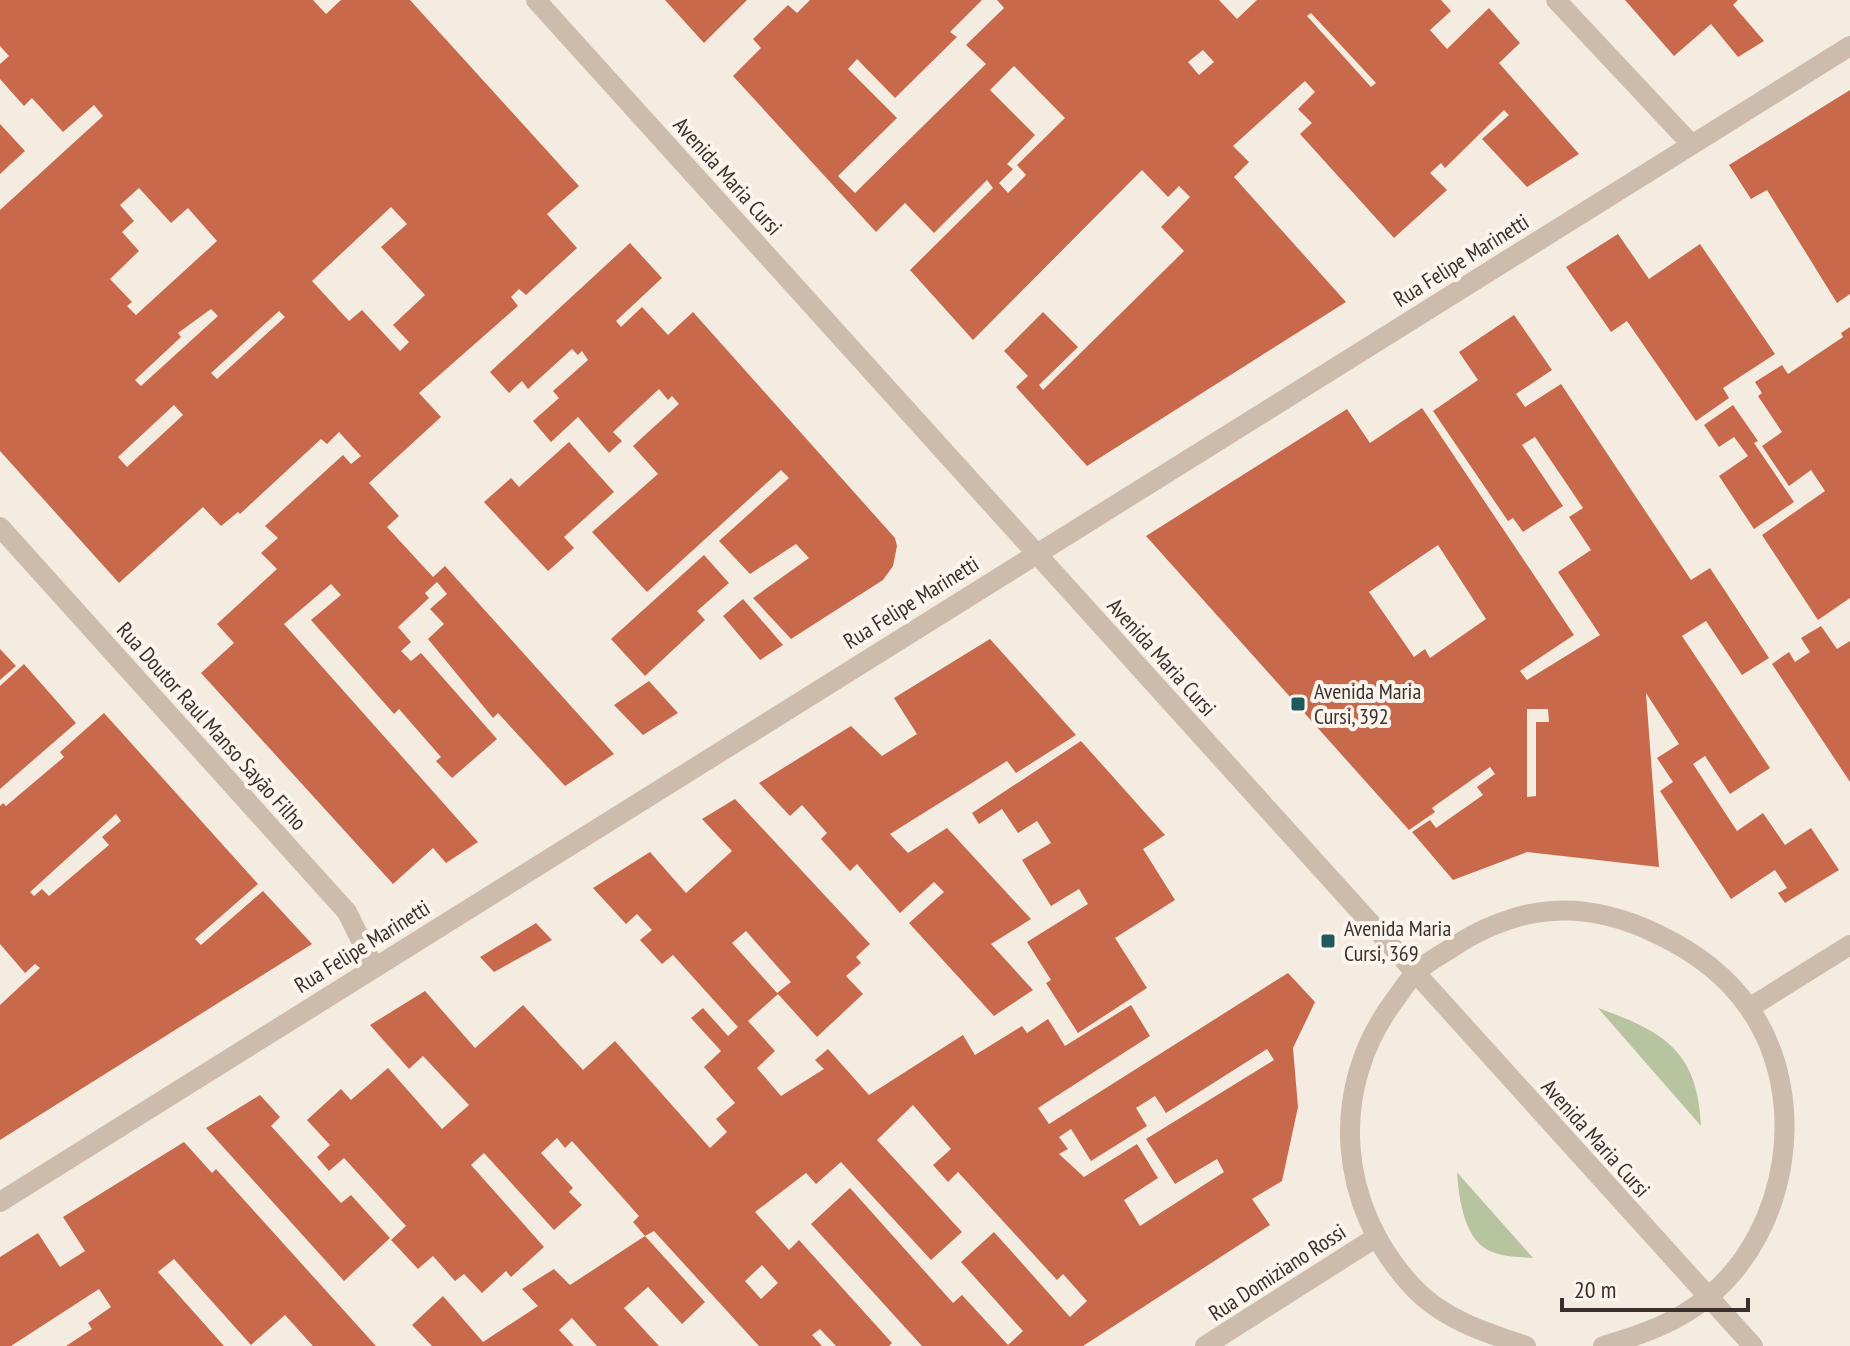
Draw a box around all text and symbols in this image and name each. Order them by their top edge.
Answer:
street label: Avenida Maria Cursi [668,111,788,241]
street label: Rua Felipe Marinetti [1388,207,1534,313]
street label: Rua Felipe Marinetti [838,549,984,655]
street label: Avenida Maria Cursi [1102,592,1222,722]
street label: Rua Doutor Raul Manso Sayão Filho [111,616,313,836]
place label: Avenida Maria Cursi, 392 [1314,677,1421,730]
marker: Avenida Maria Cursi, 392 [1289,695,1307,713]
street label: Rua Felipe Marinetti [289,893,435,999]
place label: Avenida Maria Cursi, 369 [1344,914,1451,967]
marker: Avenida Maria Cursi, 369 [1319,932,1337,950]
street label: Avenida Maria Cursi [1536,1073,1656,1203]
street label: Rua Domiziano Rossi [1203,1217,1351,1327]
scale bar [1562,1262,1748,1312]
text: 20 m [1574,1274,1616,1305]

